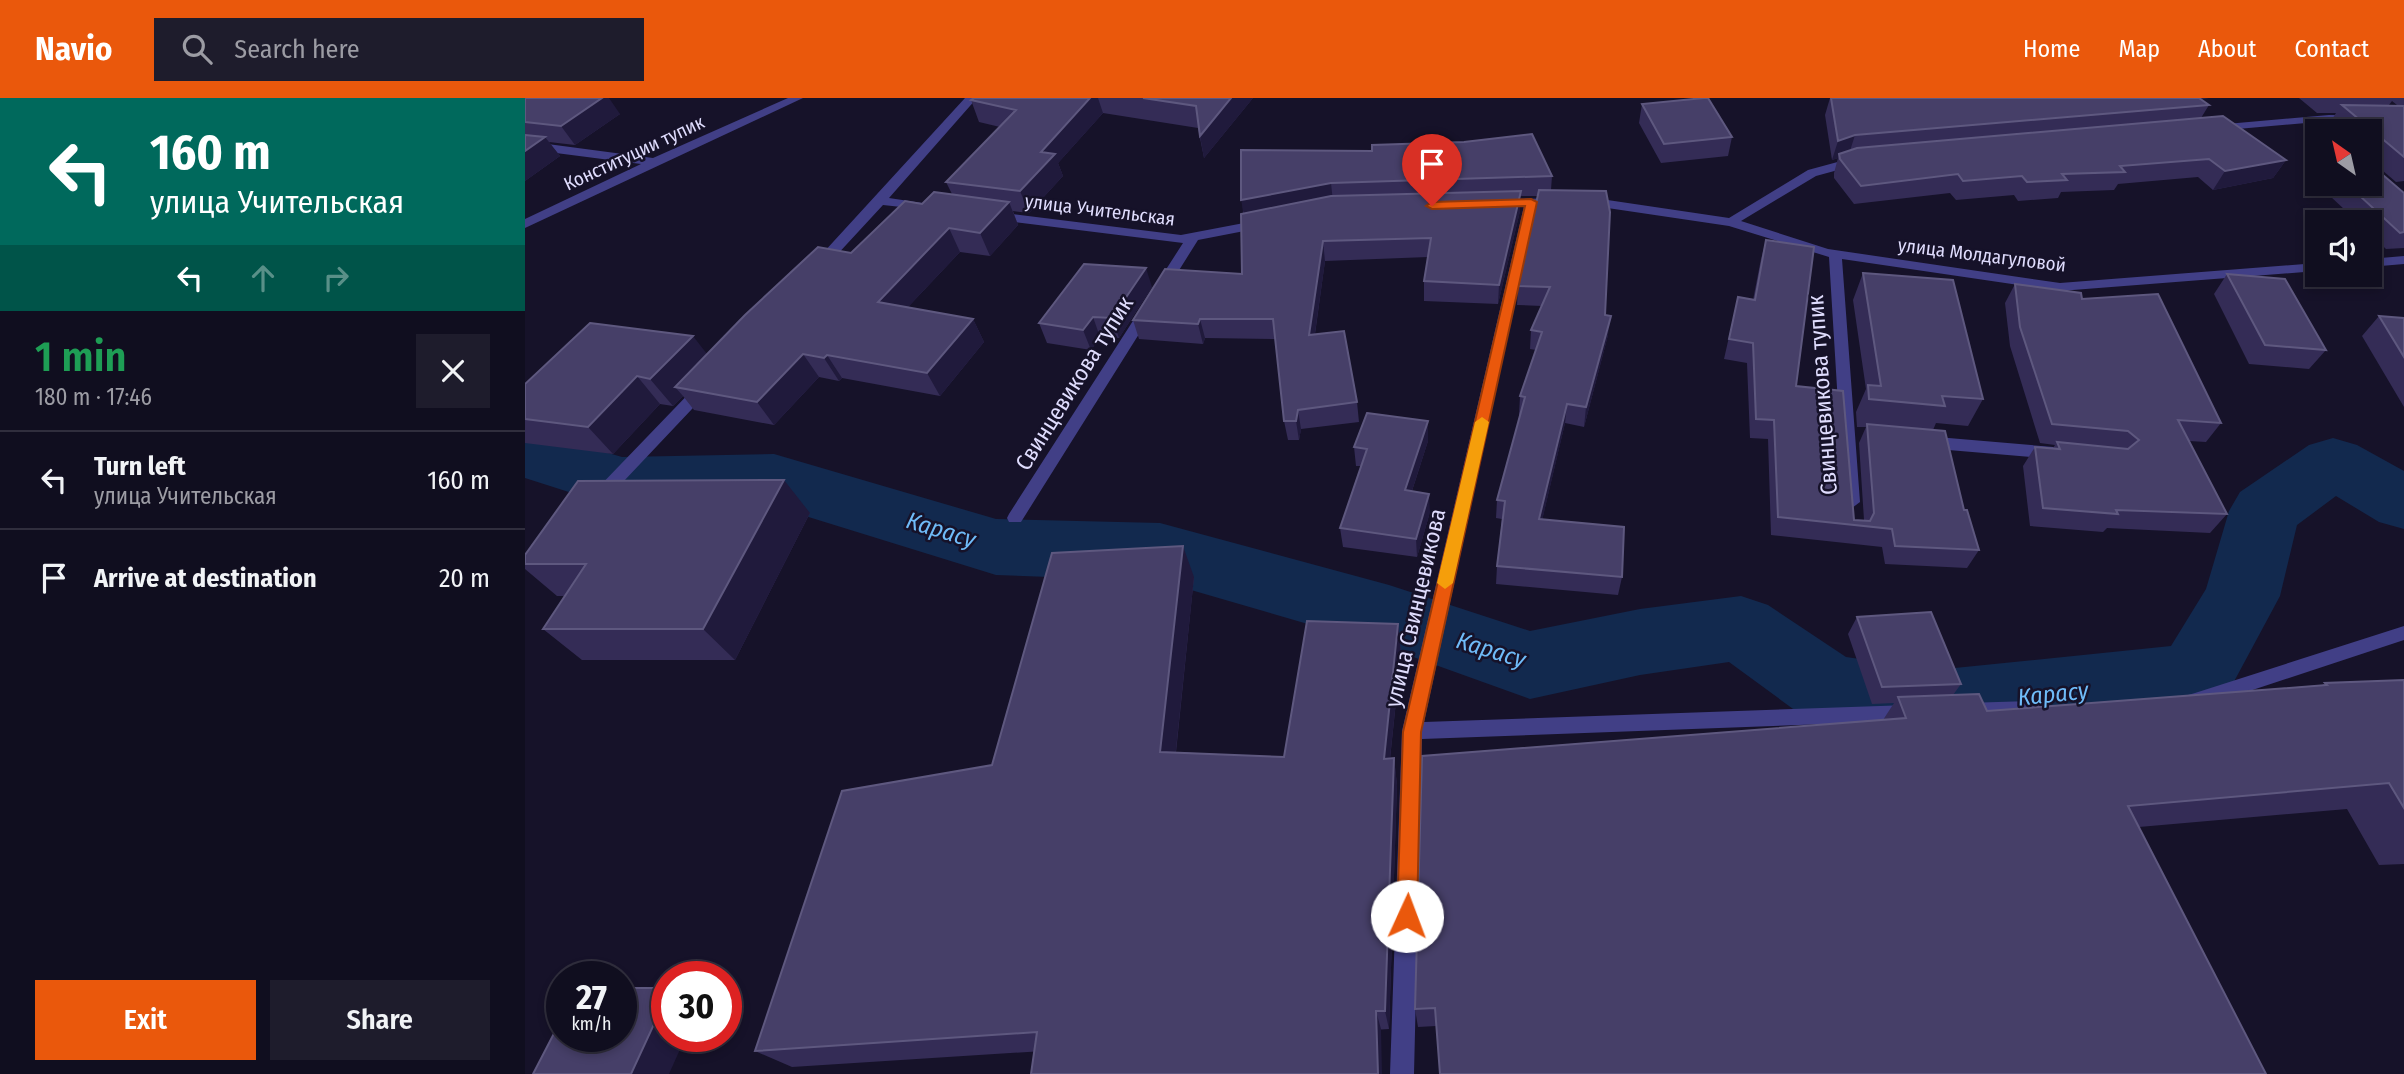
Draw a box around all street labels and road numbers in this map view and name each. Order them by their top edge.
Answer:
street label: Конституции тупик [560,110,708,196]
street label: улица Учительская [1024,189,1176,231]
street label: улица Молдагуловой [1897,233,2067,277]
street label: Свинцевикова тупик [1009,290,1139,475]
street label: Свинцевикова тупик [1801,294,1843,496]
street label: улица Свинцевикова [1379,506,1451,710]

